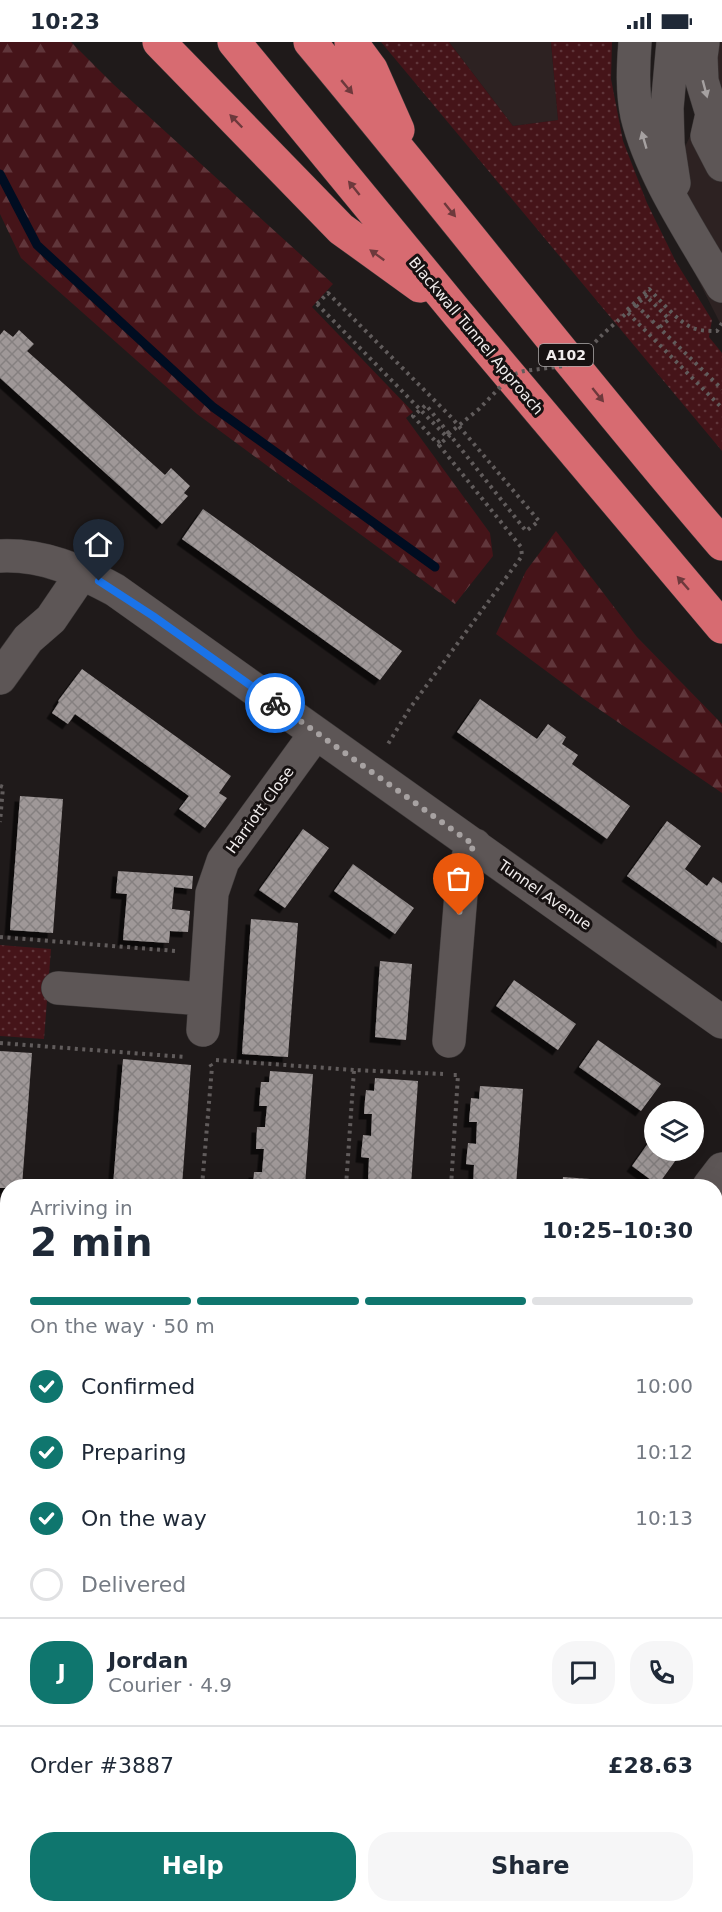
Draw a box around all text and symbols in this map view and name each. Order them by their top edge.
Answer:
text: 10:23 [30,9,100,34]
one-way arrow [341,79,354,95]
one-way arrow [701,80,710,98]
one-way arrow [229,114,243,128]
one-way arrow [639,131,648,149]
one-way arrow [348,181,361,196]
one-way arrow [443,202,456,218]
one-way arrow [369,249,385,261]
street label: Blackwall Tunnel Approach [405,254,547,418]
road number: A102 [539,344,593,366]
one-way arrow [592,387,604,402]
pin [73,519,124,581]
icon: home [82,528,115,561]
one-way arrow [677,575,690,590]
courier [245,673,305,733]
icon: bike [259,687,292,720]
street label: Harriott Close [222,763,298,857]
pin [433,853,484,915]
street label: Tunnel Avenue [494,856,595,934]
icon: bag [442,862,475,895]
map controls [644,1101,704,1161]
button: layers [644,1101,704,1161]
text: Arriving in [30,1196,133,1220]
text: 10:25–10:30 [542,1218,693,1243]
text: 2 min [30,1220,152,1265]
text: On the way · 50 m [30,1314,215,1338]
icon: check [30,1370,63,1403]
text: Confirmed [81,1374,195,1399]
text: 10:00 [635,1374,693,1398]
icon: check [30,1436,63,1469]
text: Preparing [81,1440,187,1465]
text: 10:12 [635,1440,693,1464]
icon: check [30,1502,63,1535]
text: On the way [81,1506,207,1531]
text: 10:13 [635,1506,693,1530]
text: Delivered [81,1572,186,1597]
button: chat [552,1641,615,1704]
button: phone [630,1641,693,1704]
text: Jordan [108,1648,188,1673]
text: J [57,1660,66,1685]
text: Courier · 4.9 [108,1673,232,1697]
text: Order #3887 [30,1753,174,1778]
text: £28.63 [608,1753,693,1778]
button: Help [30,1832,356,1901]
button: Share [368,1832,693,1901]

